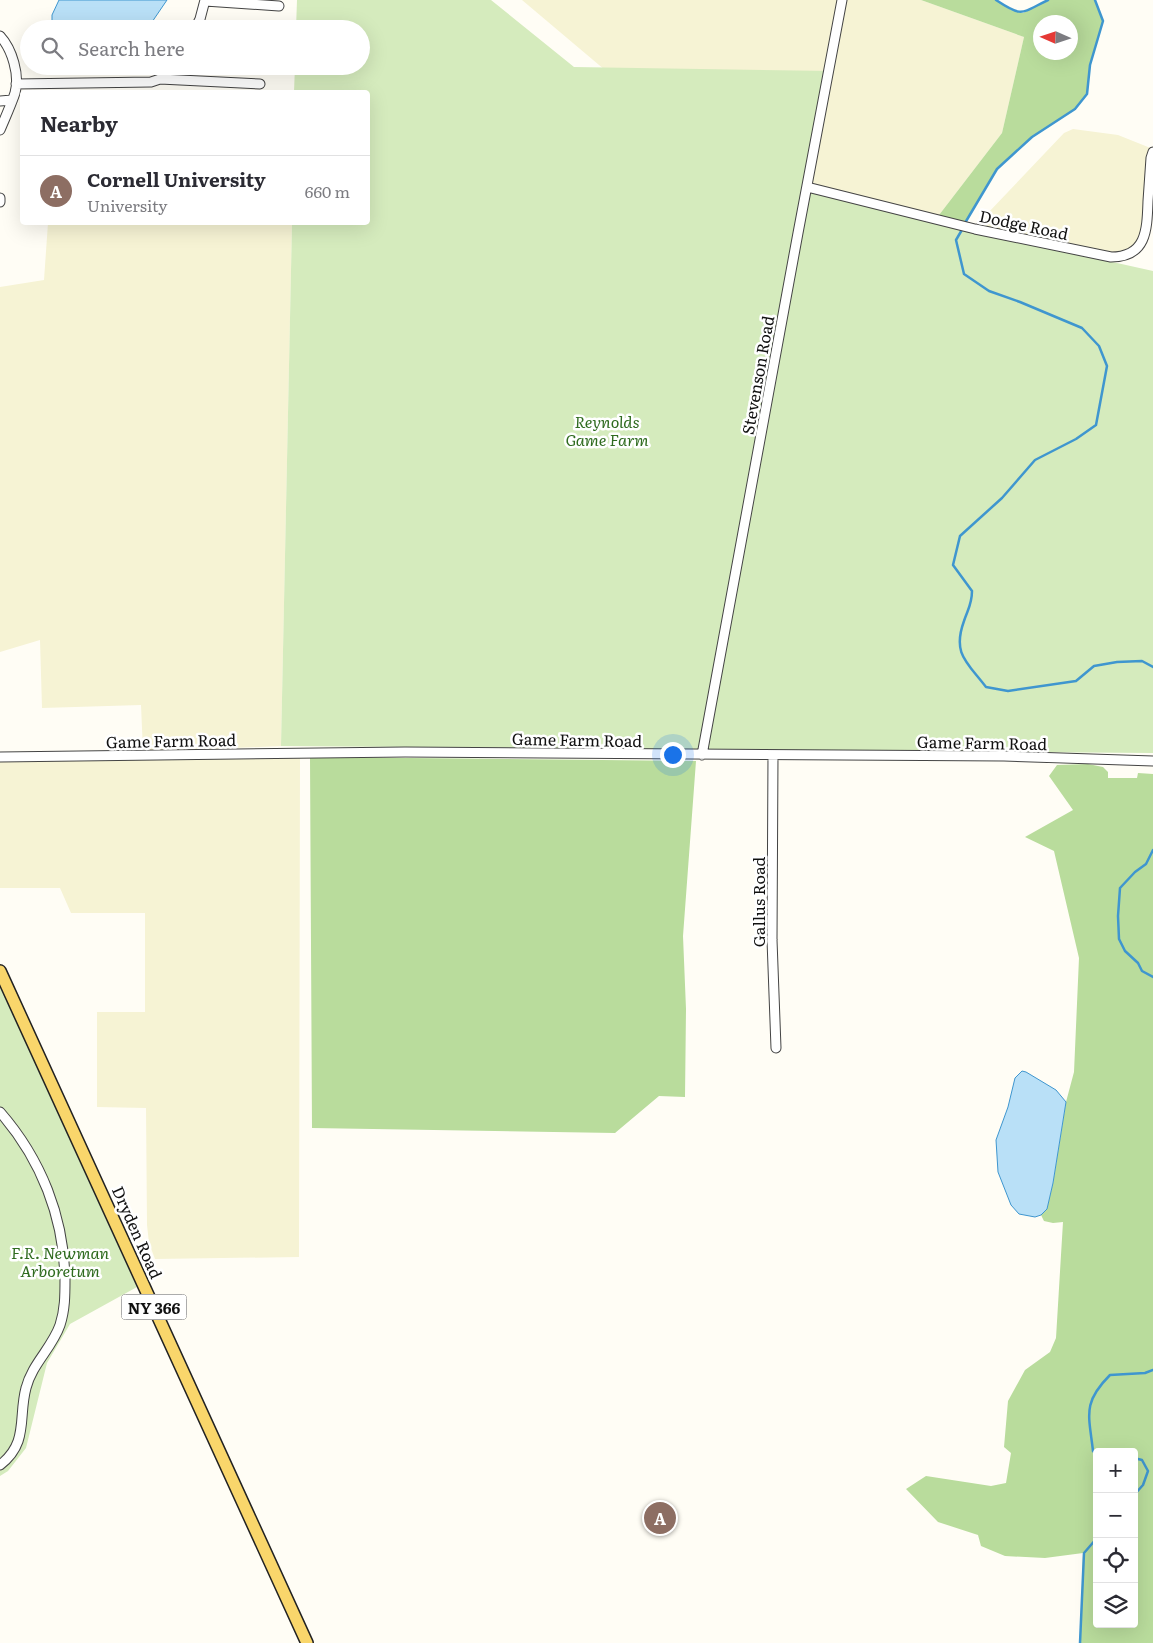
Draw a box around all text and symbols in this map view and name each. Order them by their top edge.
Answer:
north arrow [1033,15,1078,60]
search box [20,20,370,75]
icon: search [38,34,66,62]
text: Search here [78,34,185,62]
text: Nearby [40,107,118,138]
text: Cornell University [87,165,266,193]
text: A [50,179,62,203]
text: 660 m [305,179,350,203]
text: University [87,193,168,217]
street label: Dodge Road [977,203,1071,245]
street label: Stevenson Road [735,313,779,436]
park label: Reynolds Game Farm [565,409,649,451]
street label: Game Farm Road [512,726,642,752]
street label: Game Farm Road [106,727,236,753]
street label: Game Farm Road [917,729,1047,755]
your location [660,742,686,768]
street label: Gallus Road [746,857,770,947]
street label: Dryden Road [107,1182,169,1282]
park label: F.R. Newman Arboretum [11,1240,110,1282]
road number: NY 366 [122,1294,186,1320]
map controls [1093,1448,1138,1628]
button: + [1093,1448,1138,1493]
button: − [1093,1493,1138,1538]
pin: A [644,1499,676,1537]
button: locate [1093,1538,1138,1583]
button: layers [1093,1583,1138,1628]

